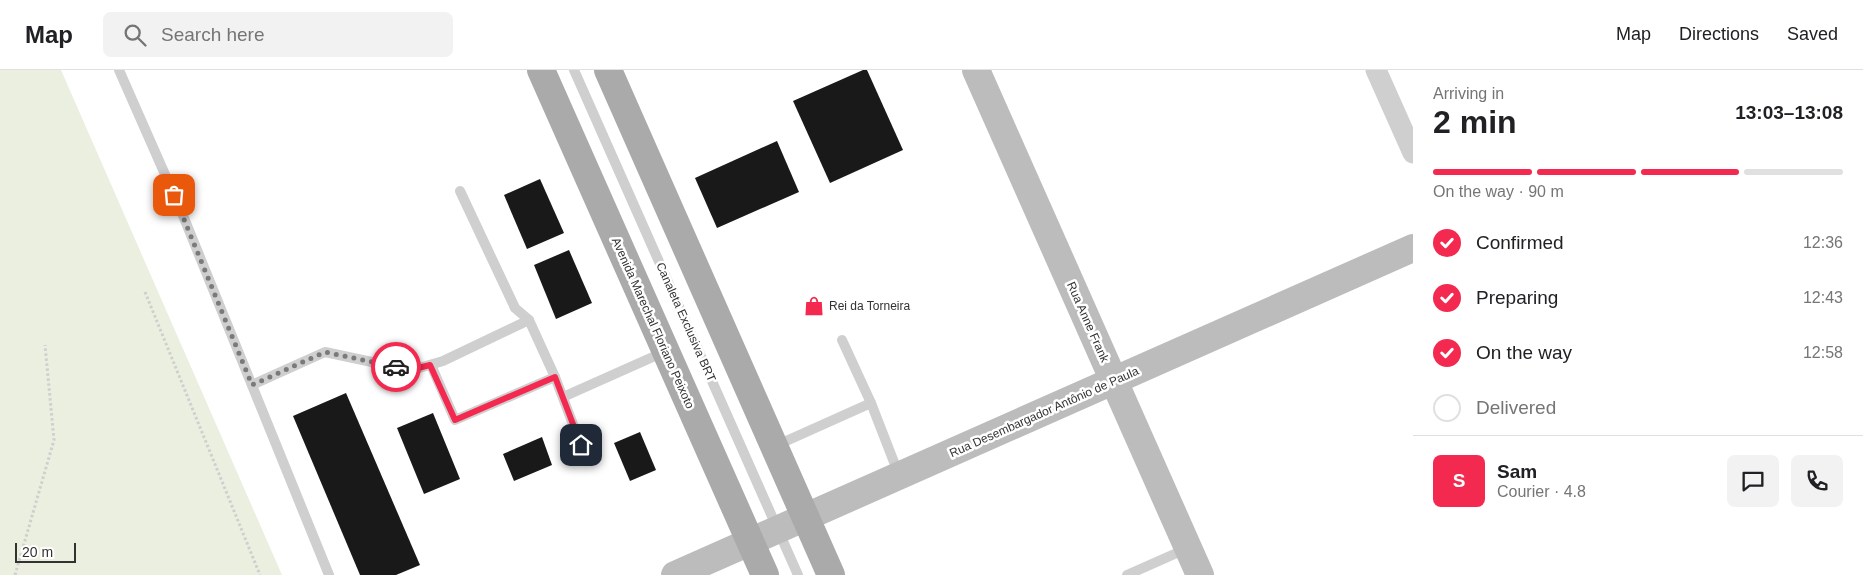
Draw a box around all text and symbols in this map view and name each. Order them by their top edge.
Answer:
search box [103,12,453,57]
text: Map [25,21,73,48]
icon: search [121,21,149,49]
text: Search here [161,24,265,45]
text: Map [1616,24,1651,44]
text: Directions [1679,24,1759,44]
text: Saved [1787,24,1838,44]
text: Arriving in [1433,85,1504,102]
text: 13:03–13:08 [1735,102,1843,123]
text: 2 min [1433,104,1517,140]
pin [153,174,195,216]
icon: bag [160,181,188,209]
text: On the way · 90 m [1433,183,1564,200]
icon: check [1433,229,1461,257]
text: Confirmed [1476,232,1564,253]
text: 12:36 [1803,234,1843,251]
street label: Avenida Marechal Floriano Peixoto [609,235,697,411]
street label: Canaleta Exclusiva BRT [653,260,719,384]
street label: Rua Anne Frank [1064,280,1112,365]
icon: check [1433,284,1461,312]
text: Preparing [1476,287,1558,308]
text: 12:43 [1803,289,1843,306]
shop icon: Rei da Torneira [803,295,825,317]
place label: Rei da Torneira [829,299,910,313]
icon: check [1433,339,1461,367]
courier [371,342,421,392]
text: On the way [1476,342,1572,363]
text: 12:58 [1803,344,1843,361]
icon: car [382,353,410,381]
street label: Rua Desembargador Antônio de Paula [947,364,1141,460]
text: Delivered [1476,397,1556,418]
pin [560,424,602,466]
icon: home [567,431,595,459]
button: chat [1727,455,1779,507]
button: phone [1791,455,1843,507]
text: Sam [1497,461,1537,482]
text: S [1453,470,1465,491]
text: Courier · 4.8 [1497,483,1586,500]
scale bar [15,540,76,563]
text: 20 m [22,544,53,560]

